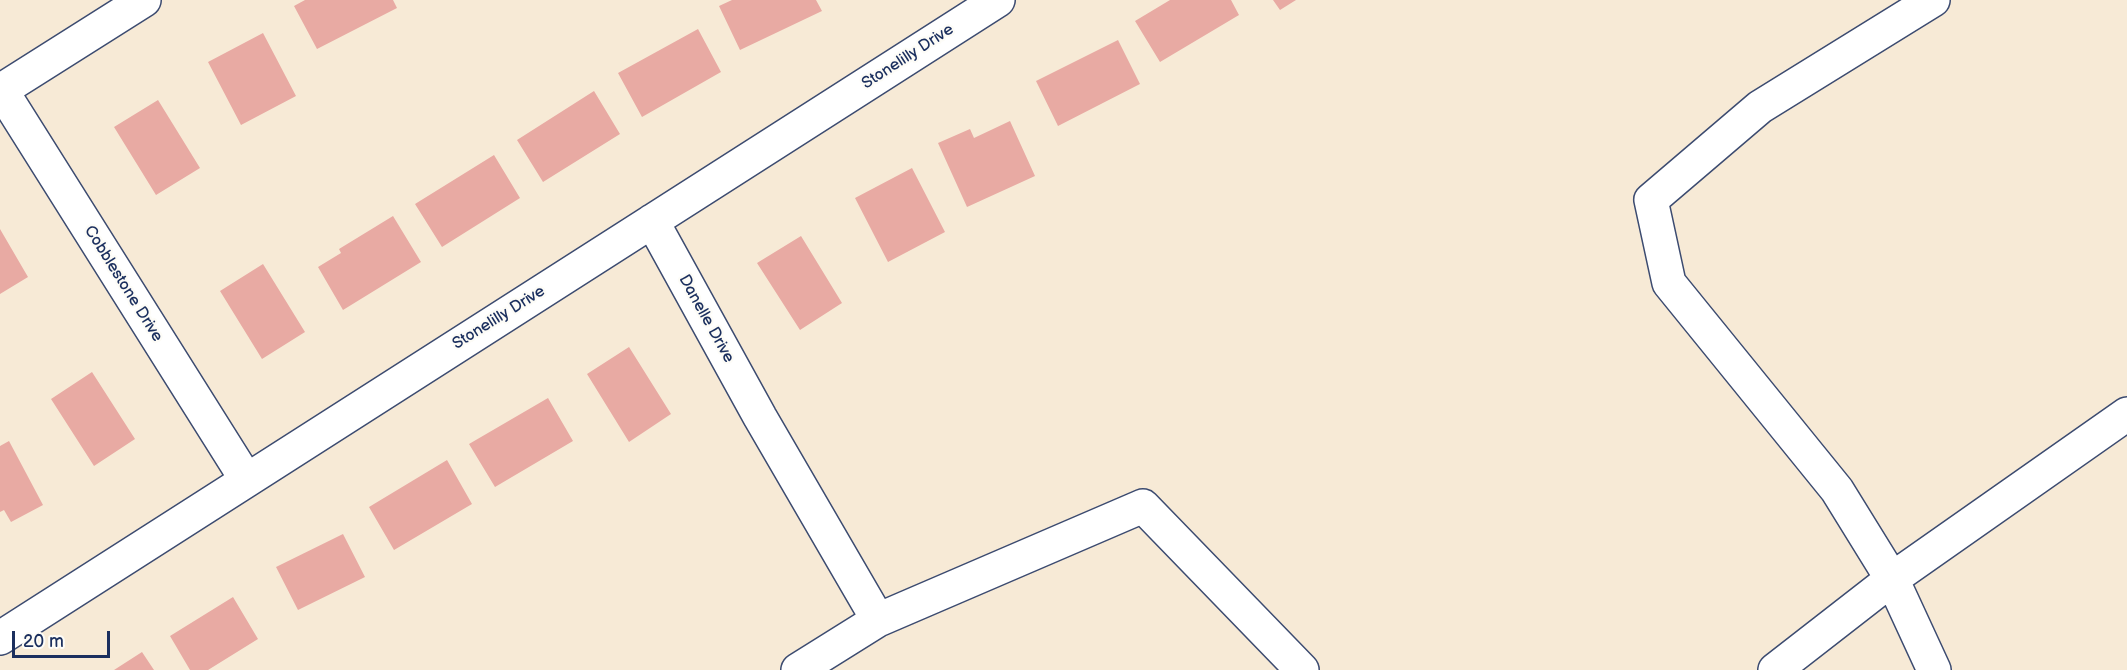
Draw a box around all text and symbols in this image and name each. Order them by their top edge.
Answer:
street label: Stonelilly Drive [859,20,957,94]
street label: Cobblestone Drive [80,222,166,346]
street label: Danelle Drive [674,272,738,366]
street label: Stonelilly Drive [449,282,549,354]
scale bar [15,619,112,657]
text: 20 m [23,631,64,652]

